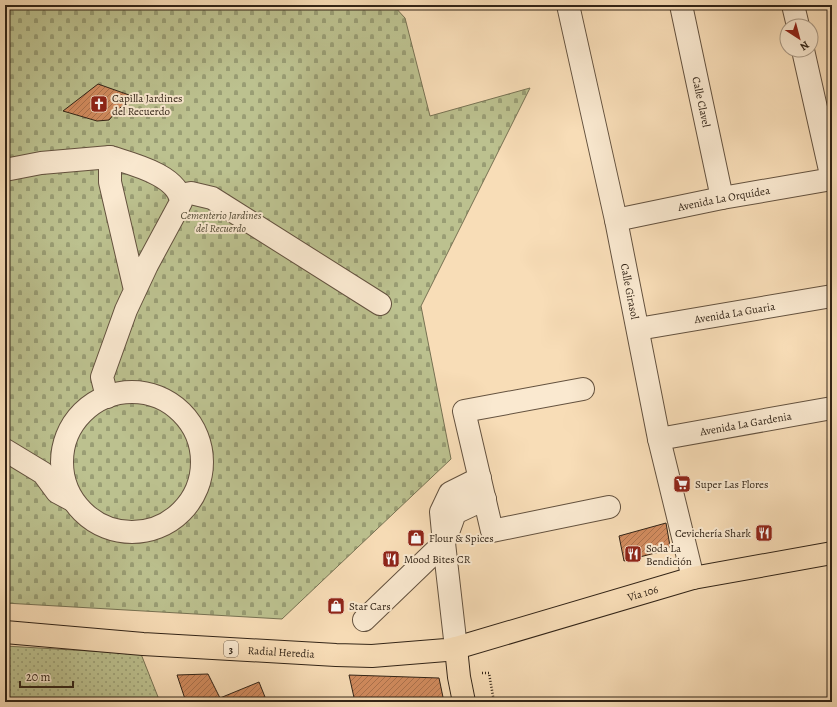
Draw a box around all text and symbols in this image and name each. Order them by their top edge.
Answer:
north arrow [779,18,819,58]
text: N [797,37,812,54]
street label: Calle Clavel [689,75,714,129]
place label: Capilla Jardines del Recuerdo [112,91,182,119]
church icon: Capilla Jardines del Recuerdo [89,94,109,114]
street label: Avenida La Orquídea [675,182,772,215]
park label: Cementerio Jardines del Recuerdo [181,208,262,236]
street label: Calle Girasol [617,262,643,321]
street label: Avenida La Guaria [692,298,777,327]
street label: Avenida La Gardenia [698,408,793,439]
supermarket icon: Super Las Flores [672,474,692,494]
place label: Super Las Flores [695,477,768,492]
restaurant icon: Cevichería Shark [754,523,774,543]
place label: Cevichería Shark [675,526,752,541]
shop icon: Flour & Spices [406,528,426,548]
place label: Flour & Spices [429,531,494,546]
place label: Soda La Bendición [646,541,692,569]
restaurant icon: Soda La Bendición [623,544,643,564]
restaurant icon: Mood Bites CR [381,549,401,569]
place label: Mood Bites CR [404,552,471,567]
street label: Vía 106 [625,581,660,605]
shop icon: Star Cars [326,596,346,616]
place label: Star Cars [349,599,391,614]
road number: 3 [224,641,238,657]
street label: Radial Heredia [247,642,316,661]
scale bar [20,663,73,689]
text: 20 m [26,669,50,685]

